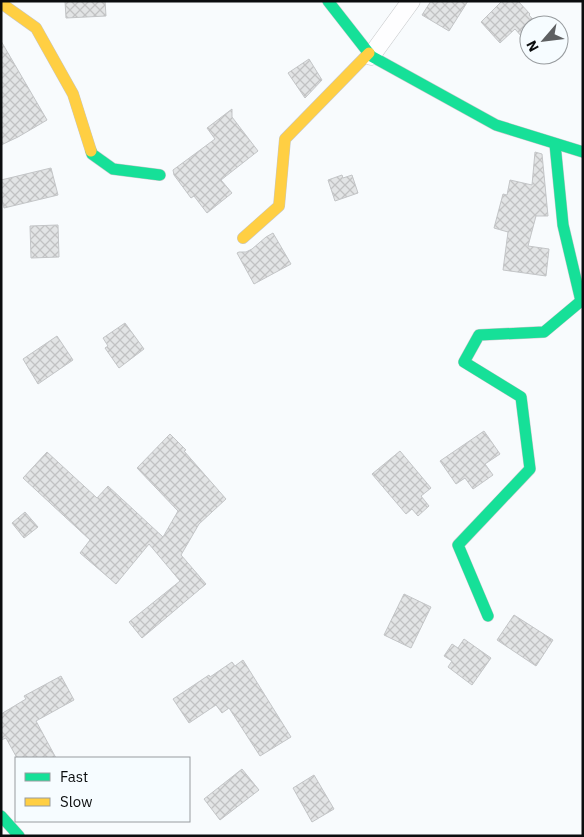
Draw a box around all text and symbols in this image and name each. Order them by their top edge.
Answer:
north arrow [519,15,569,65]
text: N [522,37,543,55]
legend [15,757,190,822]
text: Fast [60,767,88,786]
text: Slow [60,792,93,811]

